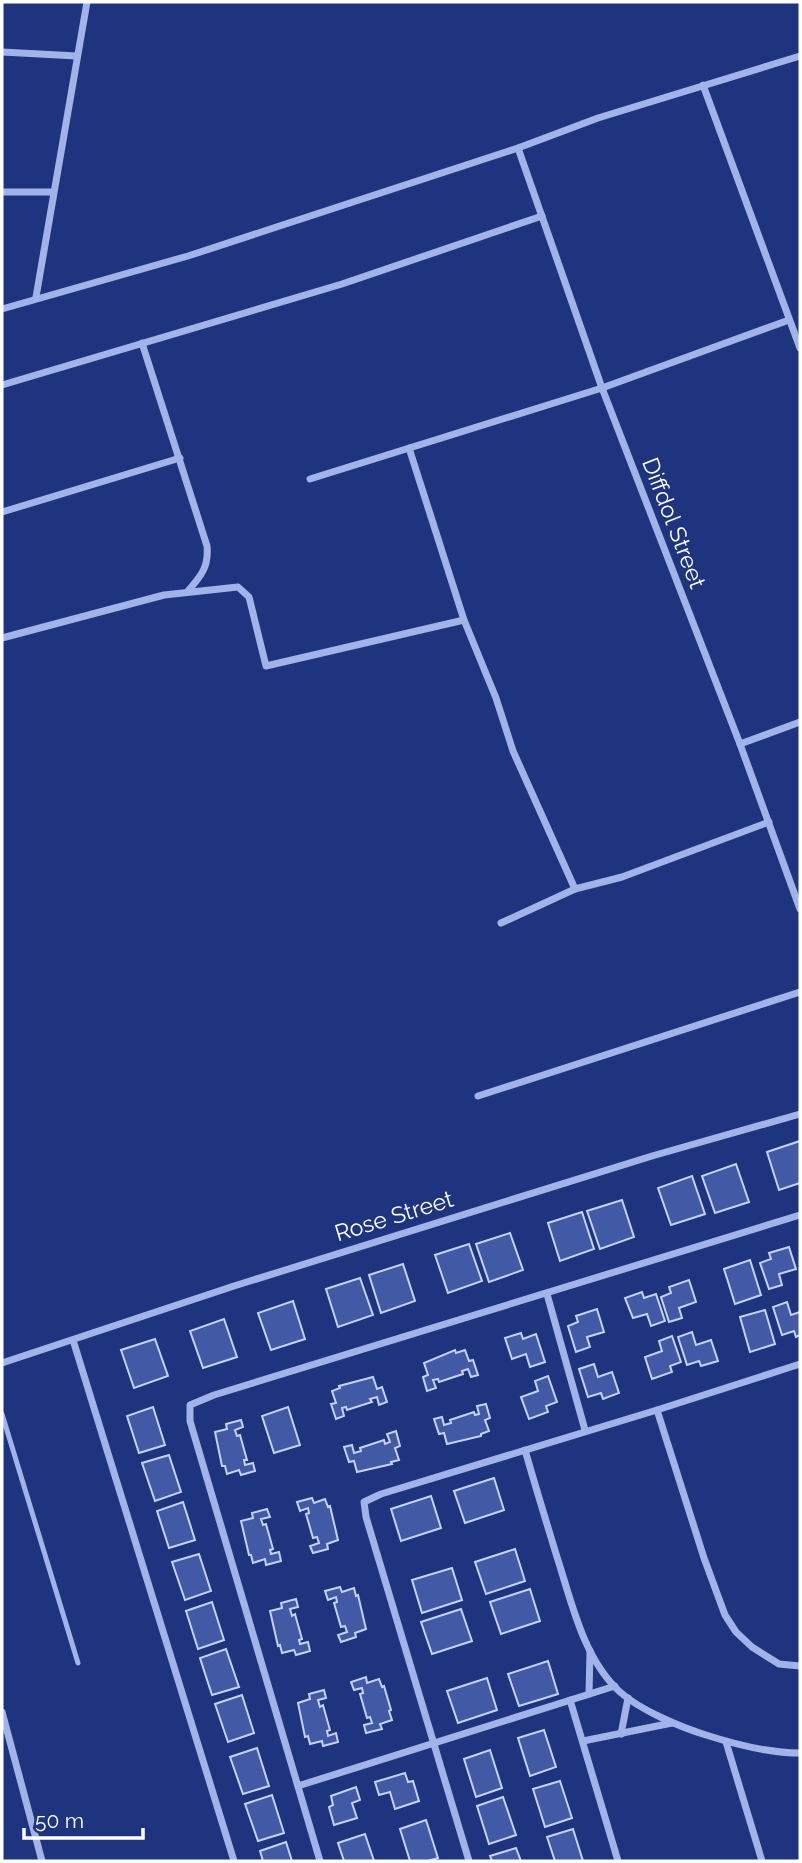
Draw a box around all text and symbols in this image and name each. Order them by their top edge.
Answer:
street label: Diffdol Street [637,454,712,592]
street label: Rose Street [331,1185,457,1246]
scale bar [24,1797,144,1841]
text: 50 m [35,1808,84,1833]

